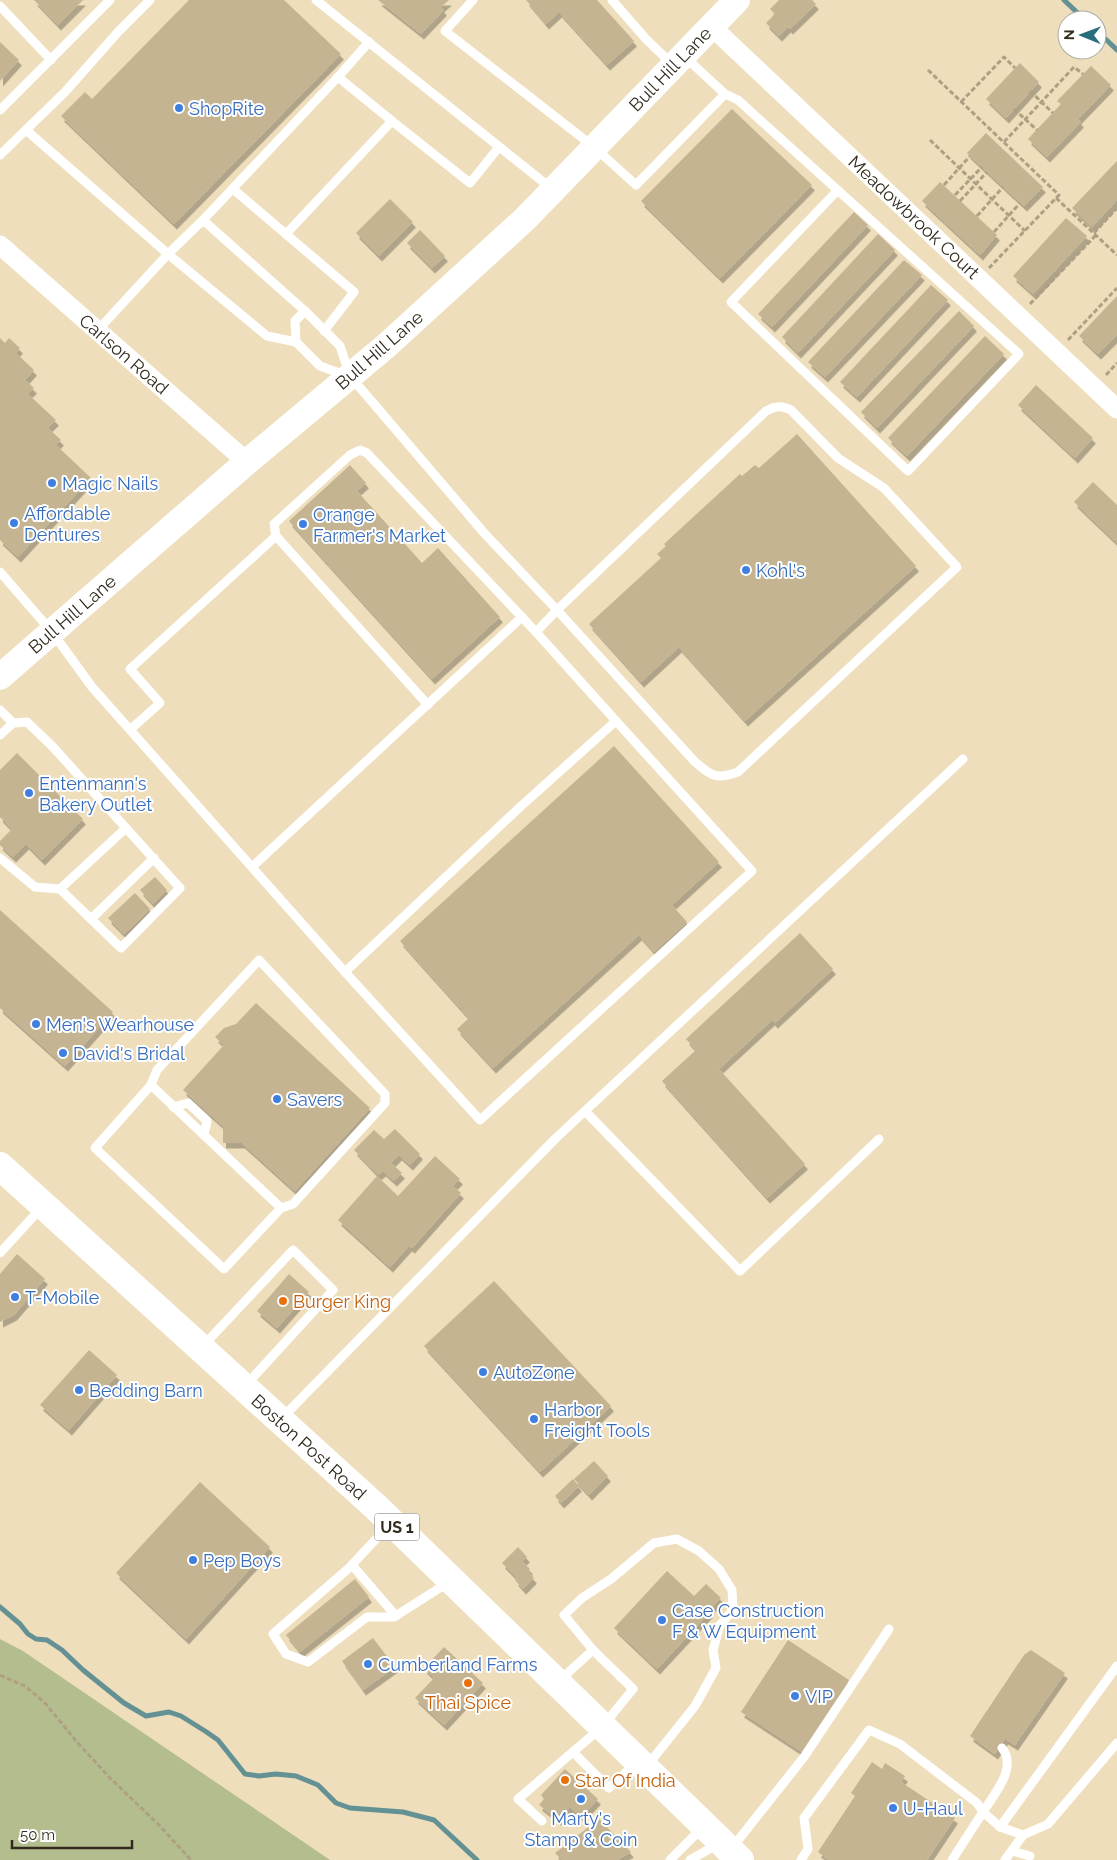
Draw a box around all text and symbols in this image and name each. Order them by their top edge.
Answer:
north arrow [1057,10,1107,60]
street label: Bull Hill Lane [625,22,716,115]
text: N [1061,29,1077,40]
place label: ShopRite [189,98,265,119]
marker: ShopRite [173,102,185,114]
street label: Meadowbrook Court [844,151,984,283]
street label: Bull Hill Lane [331,306,427,394]
street label: Carlson Road [75,310,173,398]
place label: Magic Nails [62,473,158,494]
marker: Magic Nails [46,477,58,489]
place label: Affordable Dentures [24,503,111,545]
place label: Orange Farmer's Market [313,504,446,546]
marker: Affordable Dentures [8,517,20,529]
marker: Orange Farmer's Market [297,518,309,530]
place label: Kohl's [756,560,805,581]
marker: Kohl's [740,564,752,576]
street label: Bull Hill Lane [24,570,120,658]
place label: Entenmann's Bakery Outlet [39,773,152,815]
marker: Entenmann's Bakery Outlet [23,787,35,799]
place label: Men's Wearhouse [46,1014,194,1035]
marker: Men's Wearhouse [30,1018,42,1030]
place label: David's Bridal [73,1043,185,1064]
marker: David's Bridal [57,1047,69,1059]
place label: Savers [287,1089,343,1110]
marker: Savers [271,1093,283,1105]
place label: T-Mobile [25,1287,100,1308]
marker: T-Mobile [9,1291,21,1303]
place label: Burger King [293,1291,391,1312]
marker: Burger King [277,1295,289,1307]
place label: AutoZone [493,1362,575,1383]
marker: AutoZone [477,1366,489,1378]
place label: Bedding Barn [89,1380,203,1401]
marker: Bedding Barn [73,1384,85,1396]
street label: Boston Post Road [247,1390,371,1504]
place label: Harbor Freight Tools [544,1399,650,1441]
marker: Harbor Freight Tools [528,1413,540,1425]
road number: US 1 [374,1514,420,1540]
place label: Pep Boys [203,1550,281,1571]
marker: Pep Boys [187,1554,199,1566]
place label: Case Construction F & W Equipment [672,1600,824,1642]
marker: Case Construction F & W Equipment [656,1614,668,1626]
place label: Cumberland Farms [378,1654,538,1675]
marker: Cumberland Farms [362,1658,374,1670]
marker: Thai Spice [462,1677,474,1689]
place label: VIP [805,1686,833,1707]
marker: VIP [789,1690,801,1702]
place label: Thai Spice [425,1692,511,1713]
place label: Star Of India [575,1770,676,1791]
marker: Star Of India [559,1774,571,1786]
marker: Marty's Stamp & Coin [575,1793,587,1805]
place label: U-Haul [903,1798,963,1819]
marker: U-Haul [887,1802,899,1814]
place label: Marty's Stamp & Coin [525,1808,637,1850]
scale bar [12,1818,132,1850]
text: 50 m [20,1826,55,1844]

